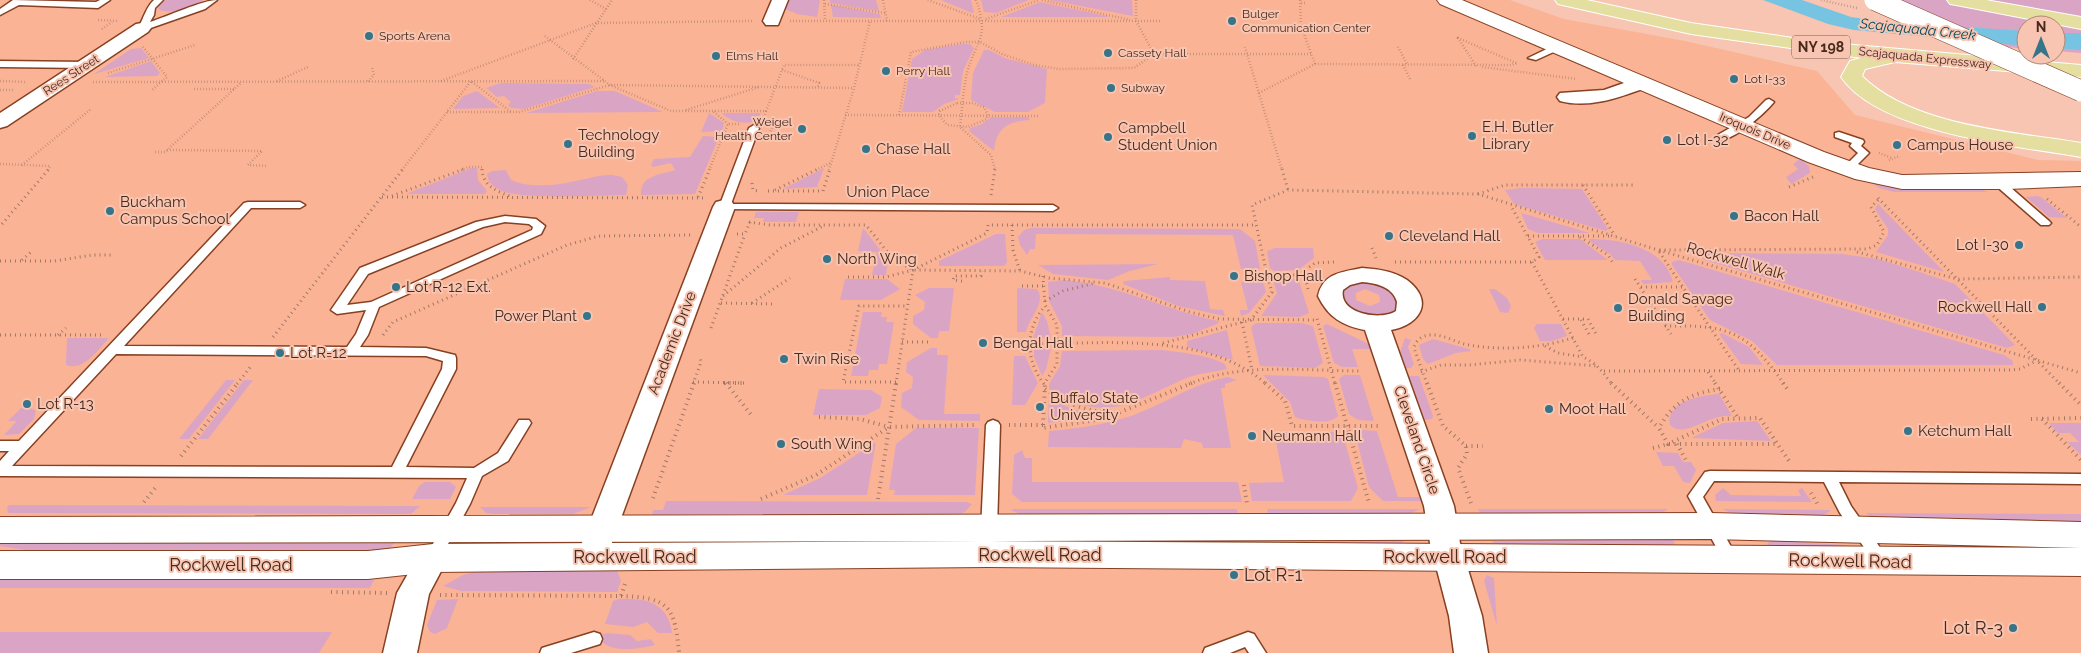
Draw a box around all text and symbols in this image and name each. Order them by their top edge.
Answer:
place label: Bulger Communication Center [1242,7,1371,35]
marker: Bulger Communication Center [1226,15,1238,27]
water label: Scajaquada Creek [1858,15,1977,43]
north arrow [2016,15,2066,65]
text: N [2036,19,2046,35]
place label: Sports Arena [379,29,450,43]
marker: Sports Arena [363,30,375,42]
road number: NY 198 [1792,36,1850,58]
street label: Scajaquada Expressway [1858,44,1993,72]
place label: Cassety Hall [1118,46,1187,60]
marker: Cassety Hall [1102,47,1114,59]
place label: Elms Hall [726,49,779,63]
marker: Elms Hall [710,50,722,62]
street label: Rees Street [40,52,102,98]
place label: Perry Hall [896,64,951,78]
marker: Perry Hall [880,65,892,77]
place label: Lot I-33 [1744,72,1785,86]
marker: Lot I-33 [1728,73,1740,85]
place label: Subway [1121,81,1166,95]
marker: Subway [1105,82,1117,94]
street label: Iroquois Drive [1717,110,1793,152]
place label: Weigel Health Center [715,115,793,143]
place label: E.H. Butler Library [1482,118,1555,153]
place label: Campbell Student Union [1118,119,1218,154]
marker: Weigel Health Center [796,123,808,135]
place label: Technology Building [578,126,659,161]
marker: E.H. Butler Library [1466,130,1478,142]
marker: Campbell Student Union [1102,131,1114,143]
place label: Lot I-32 [1677,131,1729,149]
marker: Lot I-32 [1661,134,1673,146]
place label: Campus House [1907,136,2014,154]
marker: Technology Building [562,138,574,150]
marker: Campus House [1891,139,1903,151]
place label: Chase Hall [876,140,951,158]
marker: Chase Hall [860,143,872,155]
street label: Union Place [846,183,930,201]
place label: Buckham Campus School [120,193,230,228]
marker: Buckham Campus School [104,205,116,217]
place label: Bacon Hall [1744,207,1820,225]
marker: Bacon Hall [1728,210,1740,222]
place label: Cleveland Hall [1399,227,1501,245]
marker: Cleveland Hall [1383,230,1395,242]
place label: Lot I-30 [1956,236,2009,254]
street label: Rockwell Walk [1685,238,1787,284]
marker: Lot I-30 [2013,239,2025,251]
place label: North Wing [837,250,917,268]
marker: North Wing [821,253,833,265]
place label: Bishop Hall [1244,267,1324,285]
marker: Bishop Hall [1228,270,1240,282]
place label: Lot R-12 Ext. [406,278,491,296]
marker: Lot R-12 Ext. [390,281,402,293]
street label: Academic Drive [644,289,700,397]
place label: Donald Savage Building [1628,290,1733,325]
place label: Rockwell Hall [1938,298,2033,316]
marker: Rockwell Hall [2036,301,2048,313]
marker: Donald Savage Building [1612,302,1624,314]
place label: Power Plant [494,307,577,325]
marker: Power Plant [581,310,593,322]
place label: Bengal Hall [993,334,1074,352]
marker: Bengal Hall [977,337,989,349]
place label: Lot R-12 [290,344,347,362]
marker: Lot R-12 [274,347,286,359]
place label: Twin Rise [794,350,859,368]
marker: Twin Rise [778,353,790,365]
street label: Cleveland Circle [1390,383,1444,497]
place label: Buffalo State University [1050,389,1139,424]
place label: Lot R-13 [37,395,94,413]
marker: Lot R-13 [21,398,33,410]
place label: Moot Hall [1559,400,1627,418]
marker: Buffalo State University [1034,401,1046,413]
marker: Moot Hall [1543,403,1555,415]
place label: Ketchum Hall [1918,422,2013,440]
marker: Ketchum Hall [1902,425,1914,437]
place label: Neumann Hall [1262,427,1363,445]
marker: Neumann Hall [1246,430,1258,442]
place label: South Wing [791,435,872,453]
marker: South Wing [775,438,787,450]
street label: Rockwell Road [978,544,1102,565]
street label: Rockwell Road [573,546,697,567]
street label: Rockwell Road [1383,546,1507,567]
street label: Rockwell Road [1788,549,1912,572]
street label: Rockwell Road [169,554,293,575]
place label: Lot R-1 [1244,564,1303,585]
marker: Lot R-1 [1228,569,1240,581]
place label: Lot R-3 [1943,617,2003,638]
marker: Lot R-3 [2007,622,2019,634]

